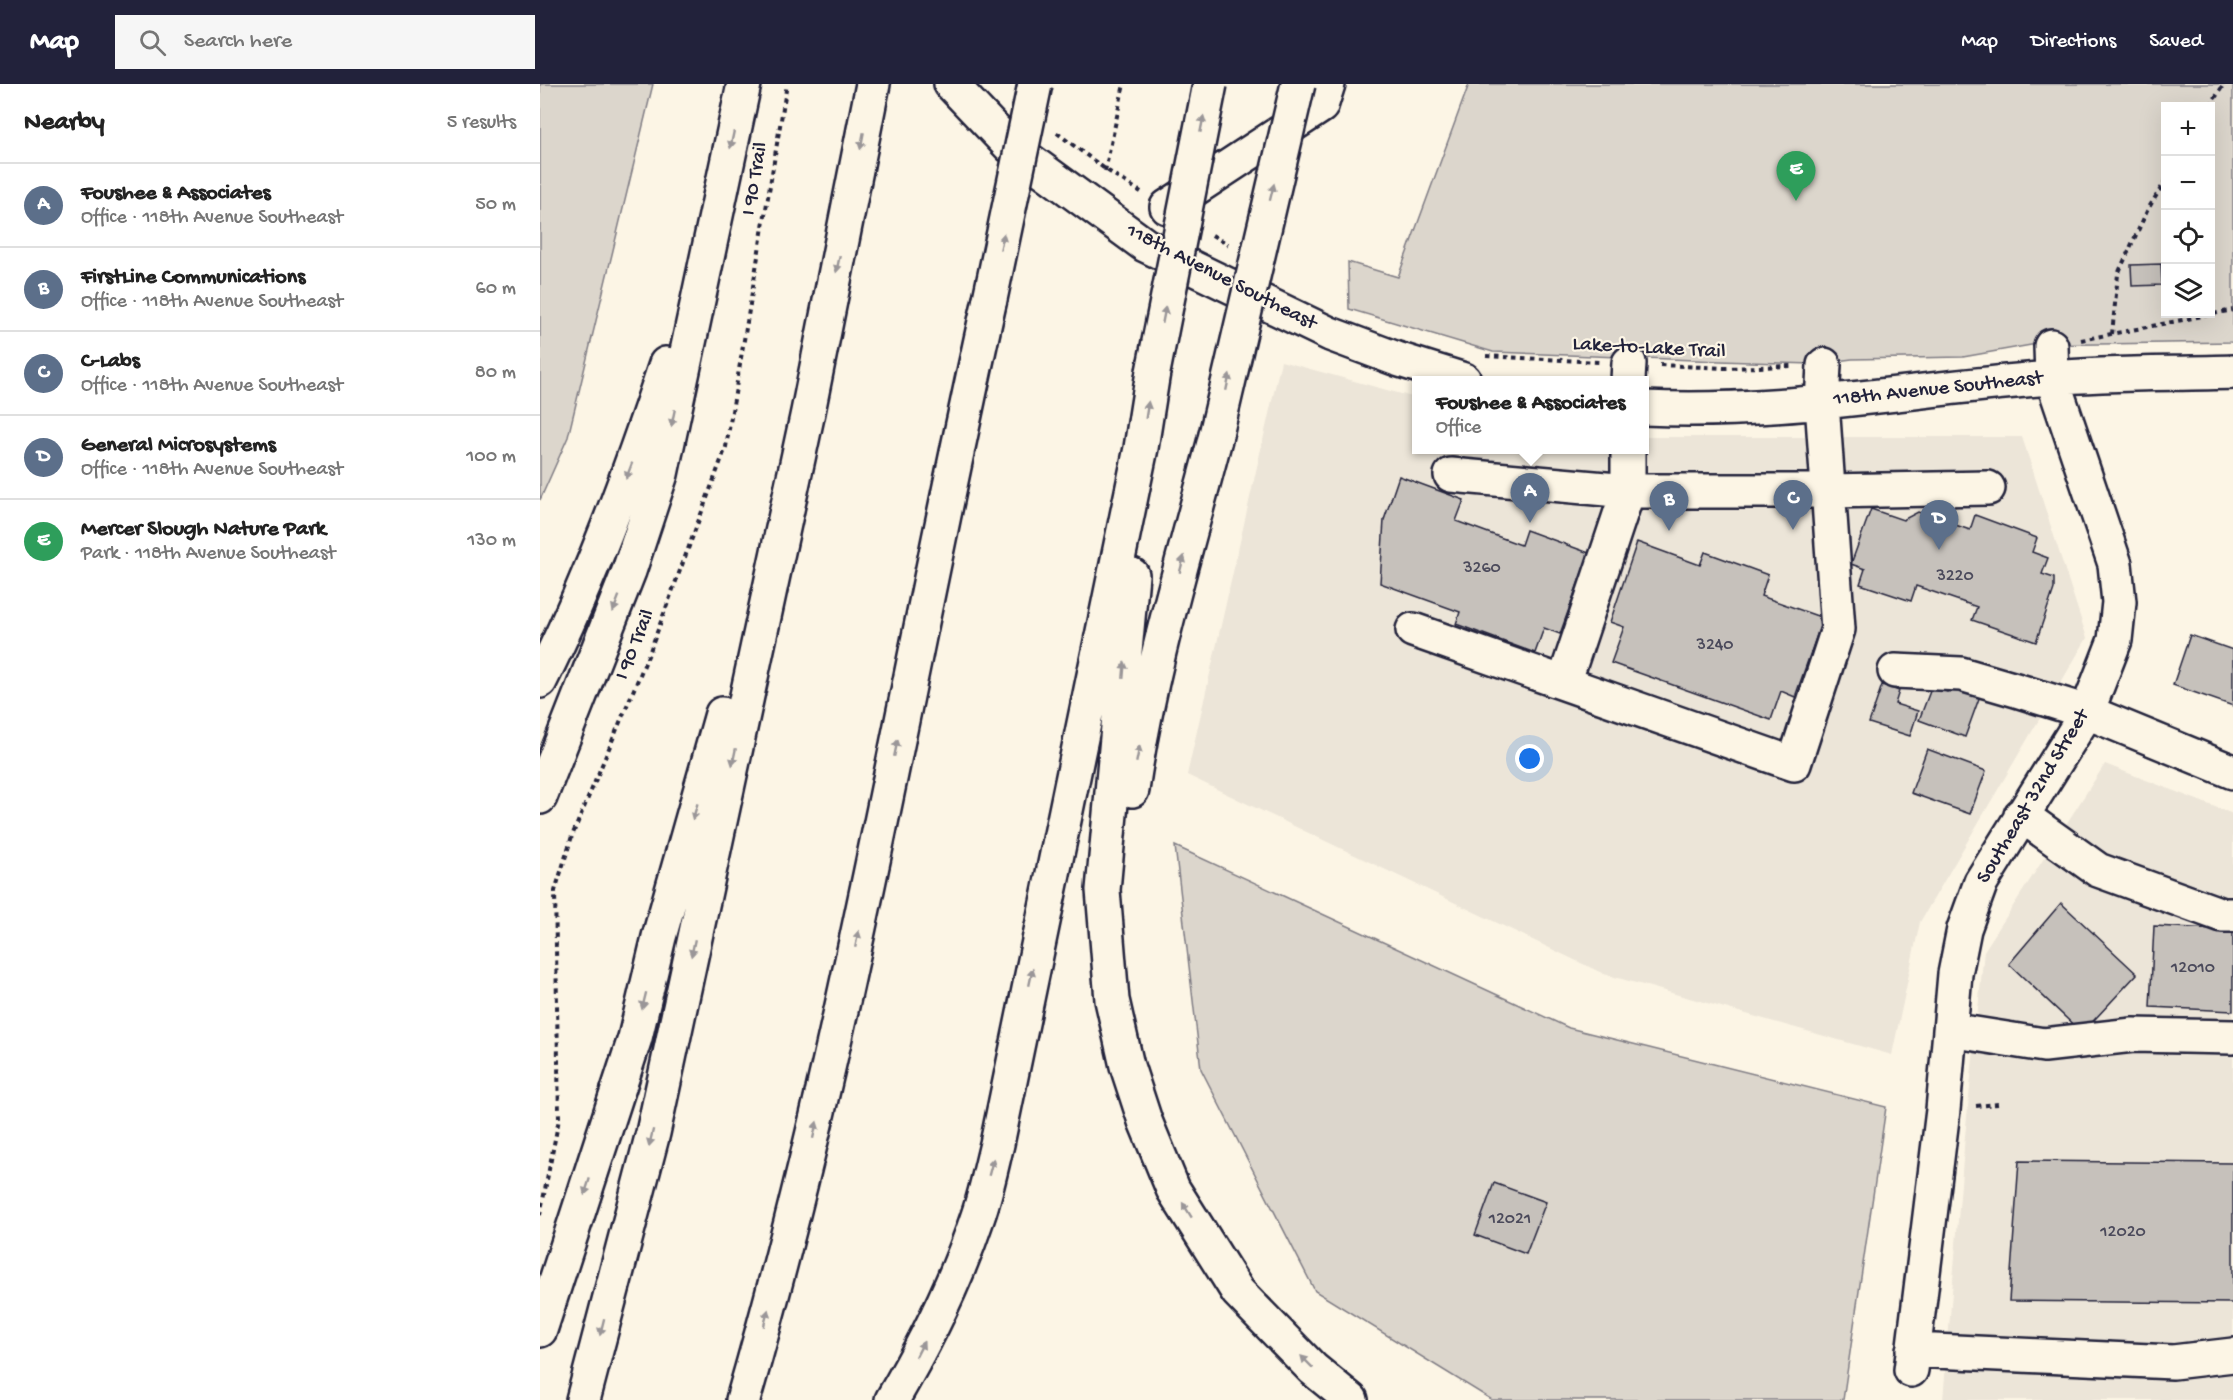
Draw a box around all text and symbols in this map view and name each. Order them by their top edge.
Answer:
search box [115,15,535,69]
text: Map [30,26,79,59]
icon: search [136,26,169,59]
text: Search here [184,29,292,55]
text: Map [1961,30,1998,55]
text: Directions [2031,30,2116,55]
text: Saved [2149,30,2203,55]
map controls [2161,102,2215,318]
button: + [2161,102,2215,156]
text: Nearby [24,108,105,139]
text: 5 results [447,112,516,135]
one-way arrow [1198,114,1207,133]
one-way arrow [727,131,737,150]
one-way arrow [857,132,866,151]
street label: I 90 Trail [737,140,775,218]
pin: E [1776,152,1816,201]
button: − [2161,156,2215,210]
text: Foushee & Associates [81,181,271,207]
one-way arrow [1267,183,1277,201]
text: A [38,194,49,217]
text: 50 m [475,194,516,217]
text: Office · 118th Avenue Southeast [81,207,343,230]
button: locate [2161,210,2215,264]
street label: 118th Avenue Southeast [1121,219,1323,338]
one-way arrow [998,232,1007,251]
one-way arrow [833,255,842,274]
button: layers [2161,264,2215,318]
text: FirstLine Communications [81,265,305,291]
text: B [38,278,49,301]
text: 60 m [476,278,516,301]
text: Office · 118th Avenue Southeast [81,291,343,314]
one-way arrow [1160,305,1169,324]
street label: Lake-to-Lake Trail [1572,333,1726,365]
text: C-Labs [81,349,140,375]
text: C [38,362,49,385]
text: 80 m [475,362,516,385]
street label: 118th Avenue Southeast [1831,366,2046,414]
one-way arrow [1223,372,1233,391]
text: Office · 118th Avenue Southeast [81,375,343,398]
popup [1412,376,1649,454]
text: Foushee & Associates [1436,391,1625,417]
one-way arrow [1143,401,1152,420]
one-way arrow [668,409,677,428]
text: Office [1436,417,1481,440]
text: General Microsystems [81,433,276,459]
text: D [37,446,50,469]
text: 100 m [466,446,516,469]
text: Office · 118th Avenue Southeast [81,459,343,482]
one-way arrow [624,462,633,480]
pin: A [1510,474,1550,523]
pin: C [1774,480,1812,530]
pin: B [1650,482,1688,531]
pin: D [1920,500,1958,550]
text: Mercer Slough Nature Park [81,517,326,543]
text: E [37,530,50,553]
text: 130 m [467,530,516,553]
text: Park · 118th Avenue Southeast [81,543,335,566]
one-way arrow [1178,555,1187,573]
house number: 3260 [1462,558,1501,579]
house number: 3220 [1935,566,1974,587]
one-way arrow [611,595,620,613]
street label: I 90 Trail [611,606,661,684]
house number: 3240 [1696,635,1733,656]
one-way arrow [1119,661,1129,680]
street label: Southeast 32nd Street [1972,703,2097,889]
one-way arrow [892,738,901,757]
your location [1515,744,1544,773]
one-way arrow [1134,745,1143,764]
one-way arrow [728,748,738,766]
one-way arrow [689,803,699,821]
one-way arrow [853,929,862,948]
one-way arrow [688,939,697,958]
house number: 12010 [2170,958,2215,979]
one-way arrow [1027,967,1037,986]
one-way arrow [638,991,648,1010]
one-way arrow [811,1120,821,1139]
one-way arrow [646,1129,656,1148]
one-way arrow [986,1158,996,1176]
one-way arrow [582,1178,591,1196]
one-way arrow [1181,1202,1192,1218]
house number: 12021 [1488,1209,1531,1230]
house number: 12020 [2099,1222,2146,1243]
one-way arrow [762,1309,771,1327]
one-way arrow [596,1318,606,1336]
one-way arrow [915,1340,925,1357]
one-way arrow [1300,1356,1314,1370]

